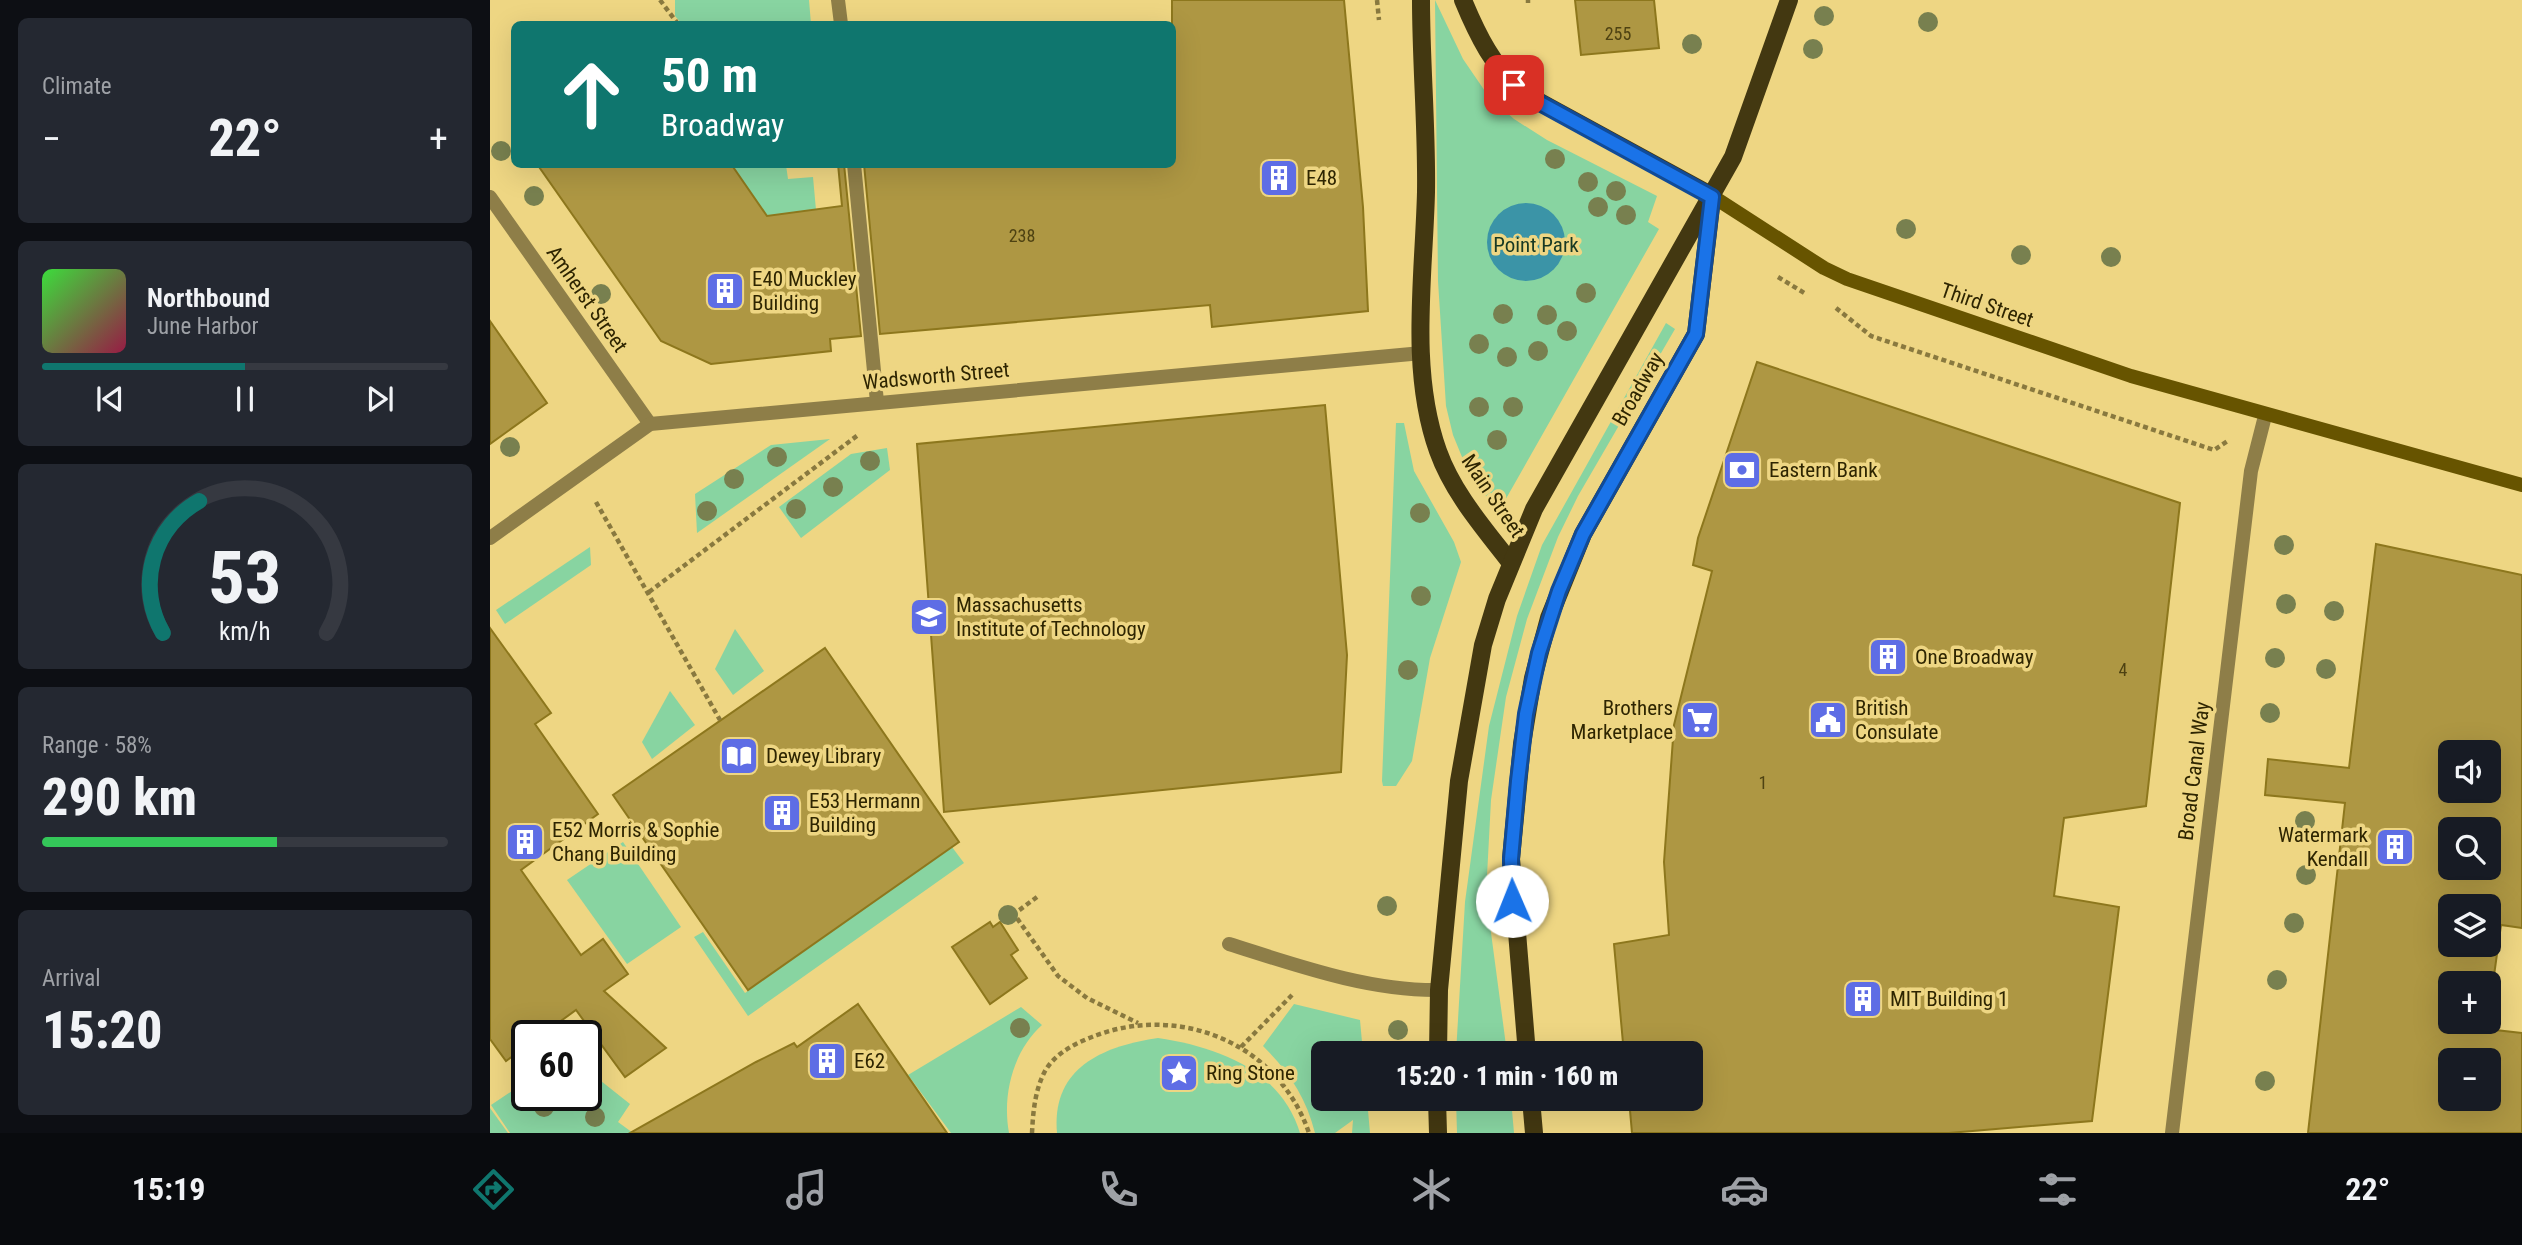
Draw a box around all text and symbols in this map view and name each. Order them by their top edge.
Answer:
house number: 255 [1605,23,1631,44]
text: 50 m [661,47,758,104]
icon: ahead [546,49,637,140]
pin [1484,55,1544,115]
icon: arrive [1495,66,1533,104]
text: Climate [42,73,112,100]
text: Broadway [661,106,784,144]
text: 22° [208,108,282,169]
text: − [42,117,61,161]
text: + [429,117,448,161]
building icon: E48 [1258,157,1300,199]
place label: E48 [1306,166,1337,190]
house number: 238 [1009,225,1035,246]
park label: Point Park [1493,233,1579,257]
street label: Amherst Street [542,241,632,357]
place label: E40 Muckley Building [752,267,857,315]
building icon: E40 Muckley Building [704,270,746,312]
street label: Third Street [1937,278,2037,332]
text: Northbound [147,283,270,313]
text: June Harbor [147,313,259,340]
street label: Broadway [1607,348,1669,430]
street label: Wadsworth Street [862,358,1010,394]
icon: previous [91,380,129,418]
icon: pause [226,380,264,418]
icon: next [361,380,399,418]
bank icon: Eastern Bank [1721,449,1763,491]
street label: Main Street [1457,450,1529,542]
place label: Eastern Bank [1769,458,1878,482]
text: 53 [208,535,282,621]
place label: Massachusetts Institute of Technology [956,593,1146,641]
school or university icon: Massachusetts Institute of Technology [908,596,950,638]
text: km/h [219,616,271,645]
building icon: One Broadway [1867,636,1909,678]
place label: One Broadway [1915,645,2034,669]
house number: 4 [2119,659,2128,680]
place label: Brothers Marketplace [1571,696,1673,744]
place label: British Consulate [1855,696,1938,744]
supermarket icon: Brothers Marketplace [1679,699,1721,741]
public building icon: British Consulate [1807,699,1849,741]
street label: Broad Canal Way [2174,700,2214,842]
text: Range · 58% [42,732,152,759]
library icon: Dewey Library [718,735,760,777]
map controls [2438,740,2501,1111]
button: sound [2438,740,2501,803]
place label: Dewey Library [766,744,882,768]
text: 290 km [42,767,197,828]
house number: 1 [1759,772,1767,793]
place label: E53 Hermann Building [809,789,920,837]
building icon: E53 Hermann Building [761,792,803,834]
button: search [2438,817,2501,880]
place label: E52 Morris & Sophie Chang Building [552,818,719,866]
building icon: E52 Morris & Sophie Chang Building [504,821,546,863]
place label: Watermark Kendall [2278,823,2369,871]
building icon: Watermark Kendall [2374,826,2416,868]
position arrow [1475,864,1549,938]
button: layers [2438,894,2501,957]
text: Arrival [42,965,101,992]
button: + [2438,971,2501,1034]
building icon: MIT Building 1 [1842,978,1884,1020]
place label: MIT Building 1 [1890,987,2008,1011]
text: 15:20 [42,1000,162,1061]
speed limit sign: 60 [511,1020,602,1111]
building icon: E62 [806,1040,848,1082]
button: − [2438,1048,2501,1111]
place label: E62 [854,1049,885,1073]
place icon: Ring Stone [1158,1052,1200,1094]
place label: Ring Stone [1206,1061,1295,1085]
text: 15:20 · 1 min · 160 m [1396,1061,1618,1091]
icon: directions [469,1165,518,1214]
icon: music [782,1165,831,1214]
icon: phone [1094,1165,1143,1214]
icon: climate [1407,1165,1456,1214]
icon: car [1720,1165,1769,1214]
icon: filters [2033,1165,2082,1214]
text: 15:19 [132,1170,205,1208]
text: 22° [2345,1170,2390,1208]

